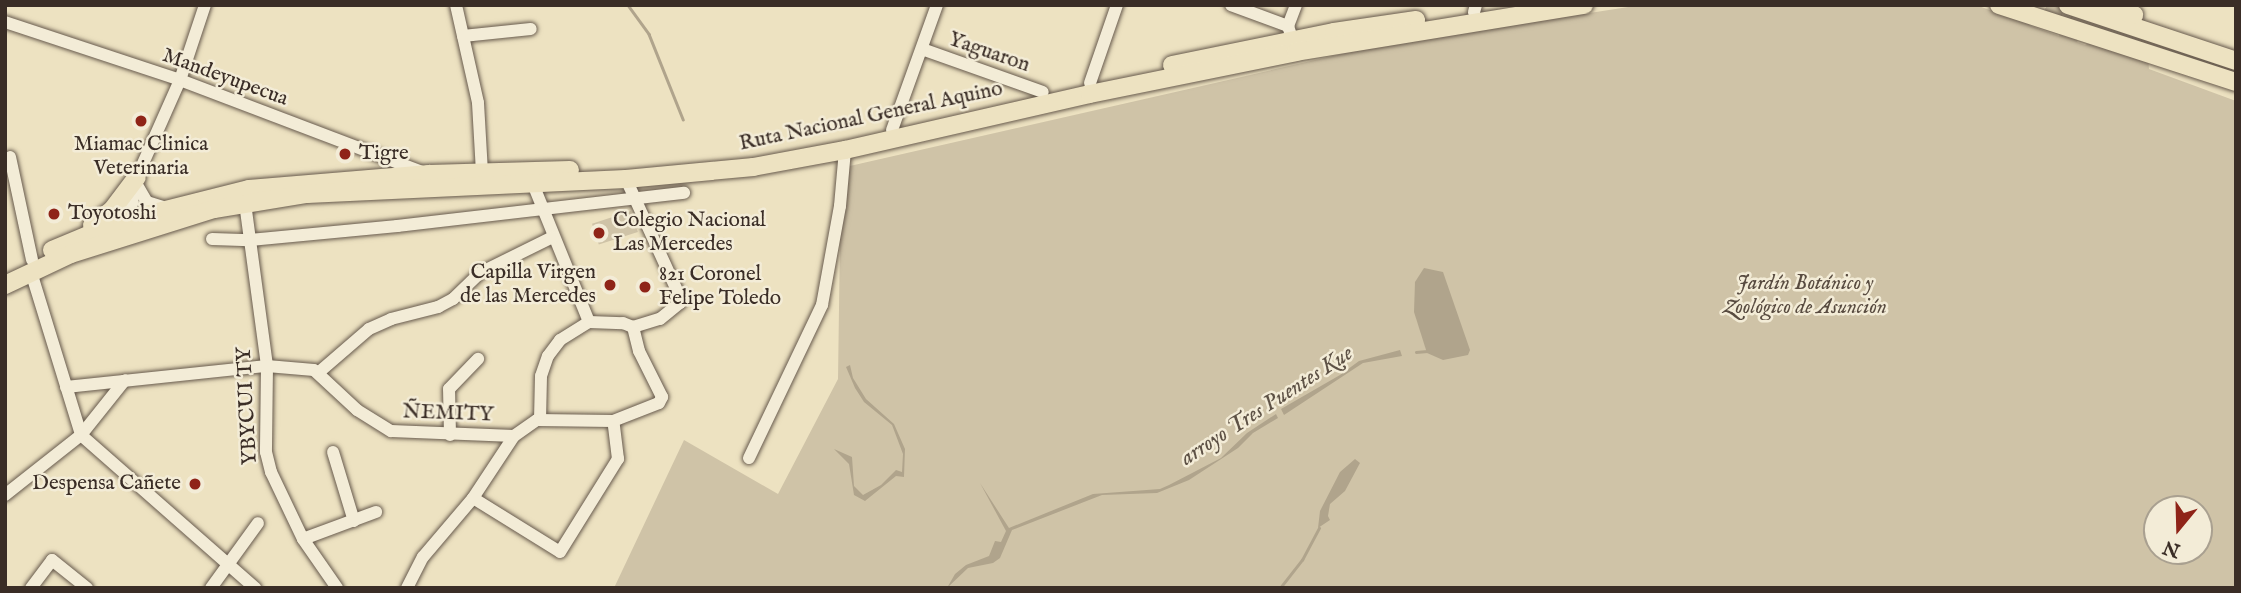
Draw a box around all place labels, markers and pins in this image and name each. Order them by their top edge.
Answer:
marker: Miamac Clinica Veterinaria [133,113,149,129]
place label: Miamac Clinica Veterinaria [74,132,208,182]
place label: Tigre [359,141,409,167]
marker: Tigre [337,146,353,162]
place label: Toyotoshi [68,201,156,227]
marker: Toyotoshi [46,206,62,222]
place label: Colegio Nacional Las Mercedes [613,208,766,258]
marker: Colegio Nacional Las Mercedes [591,225,607,241]
place label: Capilla Virgen de las Mercedes [460,260,596,310]
place label: 821 Coronel Felipe Toledo [659,262,781,312]
marker: Capilla Virgen de las Mercedes [602,277,618,293]
marker: 821 Coronel Felipe Toledo [637,279,653,295]
place label: Despensa Cañete [32,471,181,497]
marker: Despensa Cañete [187,476,203,492]

